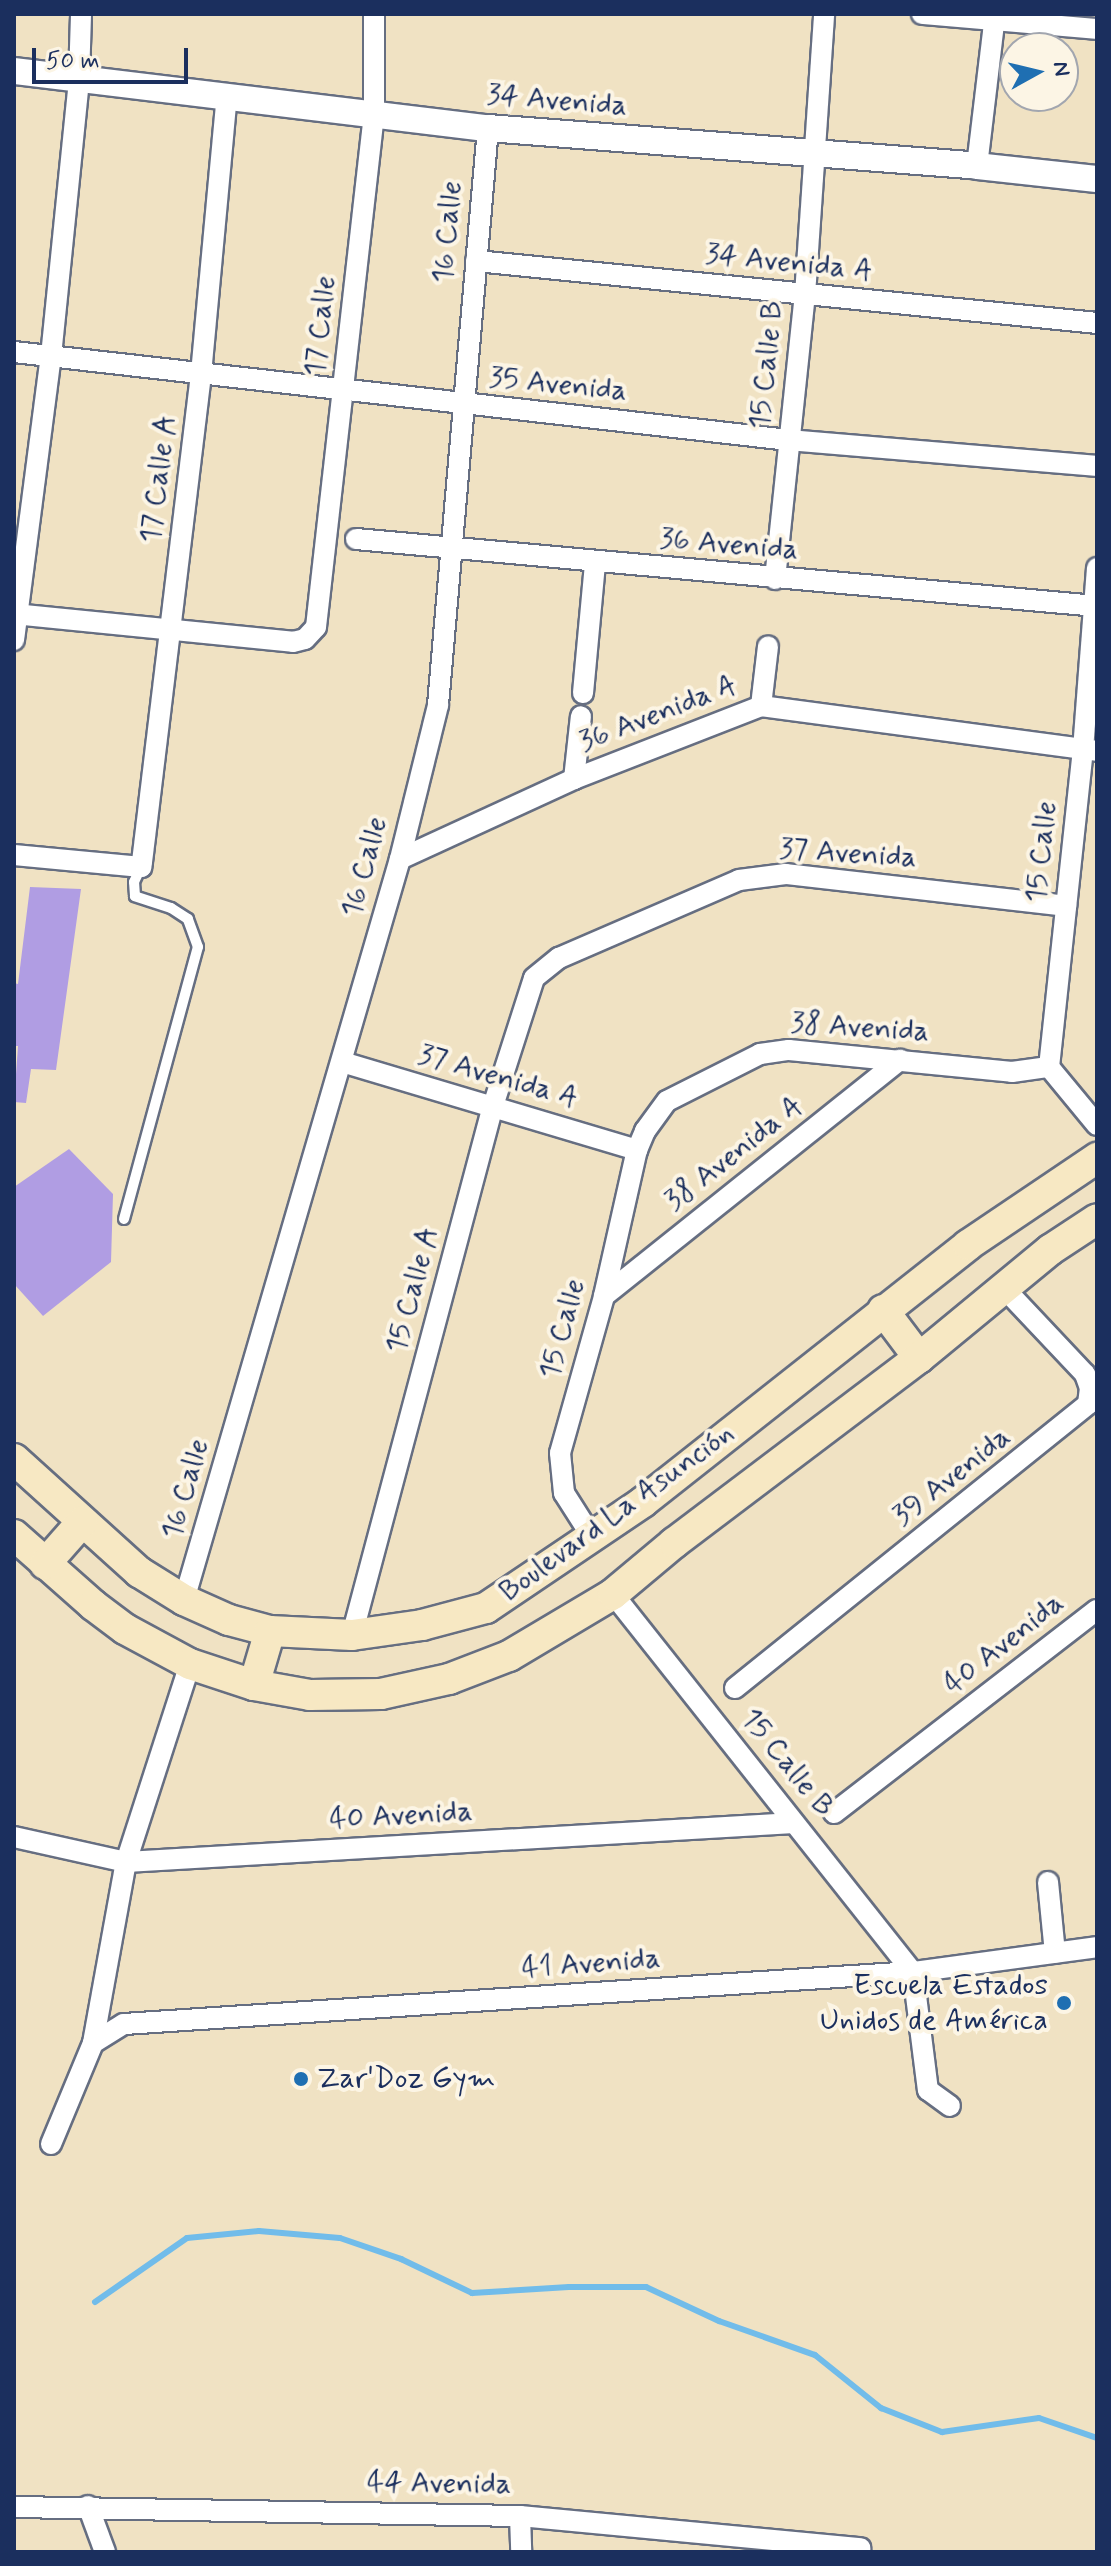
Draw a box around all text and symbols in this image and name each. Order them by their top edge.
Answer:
scale bar [36,32,192,82]
north arrow [999,32,1079,112]
text: 50 m [46,46,100,77]
text: N [1046,60,1076,78]
street label: 34 Avenida [485,77,629,125]
street label: 16 Calle [426,179,470,285]
street label: 34 Avenida A [703,236,875,290]
street label: 17 Calle [298,274,344,378]
street label: 15 Calle B [742,299,792,431]
street label: 35 Avenida [487,360,629,410]
street label: 17 Calle A [133,413,185,545]
street label: 36 Avenida [658,521,800,569]
street label: 36 Avenida A [574,667,742,761]
street label: 15 Calle [1019,799,1065,905]
street label: 16 Calle [334,813,396,921]
street label: 37 Avenida [778,831,918,877]
street label: 38 Avenida [790,1005,930,1051]
street label: 37 Avenida A [414,1037,582,1117]
street label: 38 Avenida A [657,1089,811,1219]
street label: 15 Calle A [379,1223,447,1357]
street label: 15 Calle [532,1275,594,1383]
street label: Boulevard La Asunción [495,1417,739,1609]
street label: 39 Avenida [886,1420,1018,1534]
street label: 16 Calle [155,1435,217,1543]
street label: 40 Avenida [936,1586,1072,1702]
street label: 15 Calle B [732,1702,842,1824]
street label: 40 Avenida [328,1794,474,1838]
street label: 41 Avenida [520,1941,662,1987]
place label: Escuela Estados Unidos de América [819,1968,1048,2038]
marker: Escuela Estados Unidos de América [1055,1994,1073,2012]
place label: Zar'Doz Gym [317,2061,499,2097]
marker: Zar'Doz Gym [292,2070,310,2088]
street label: 44 Avenida [366,2465,512,2503]

